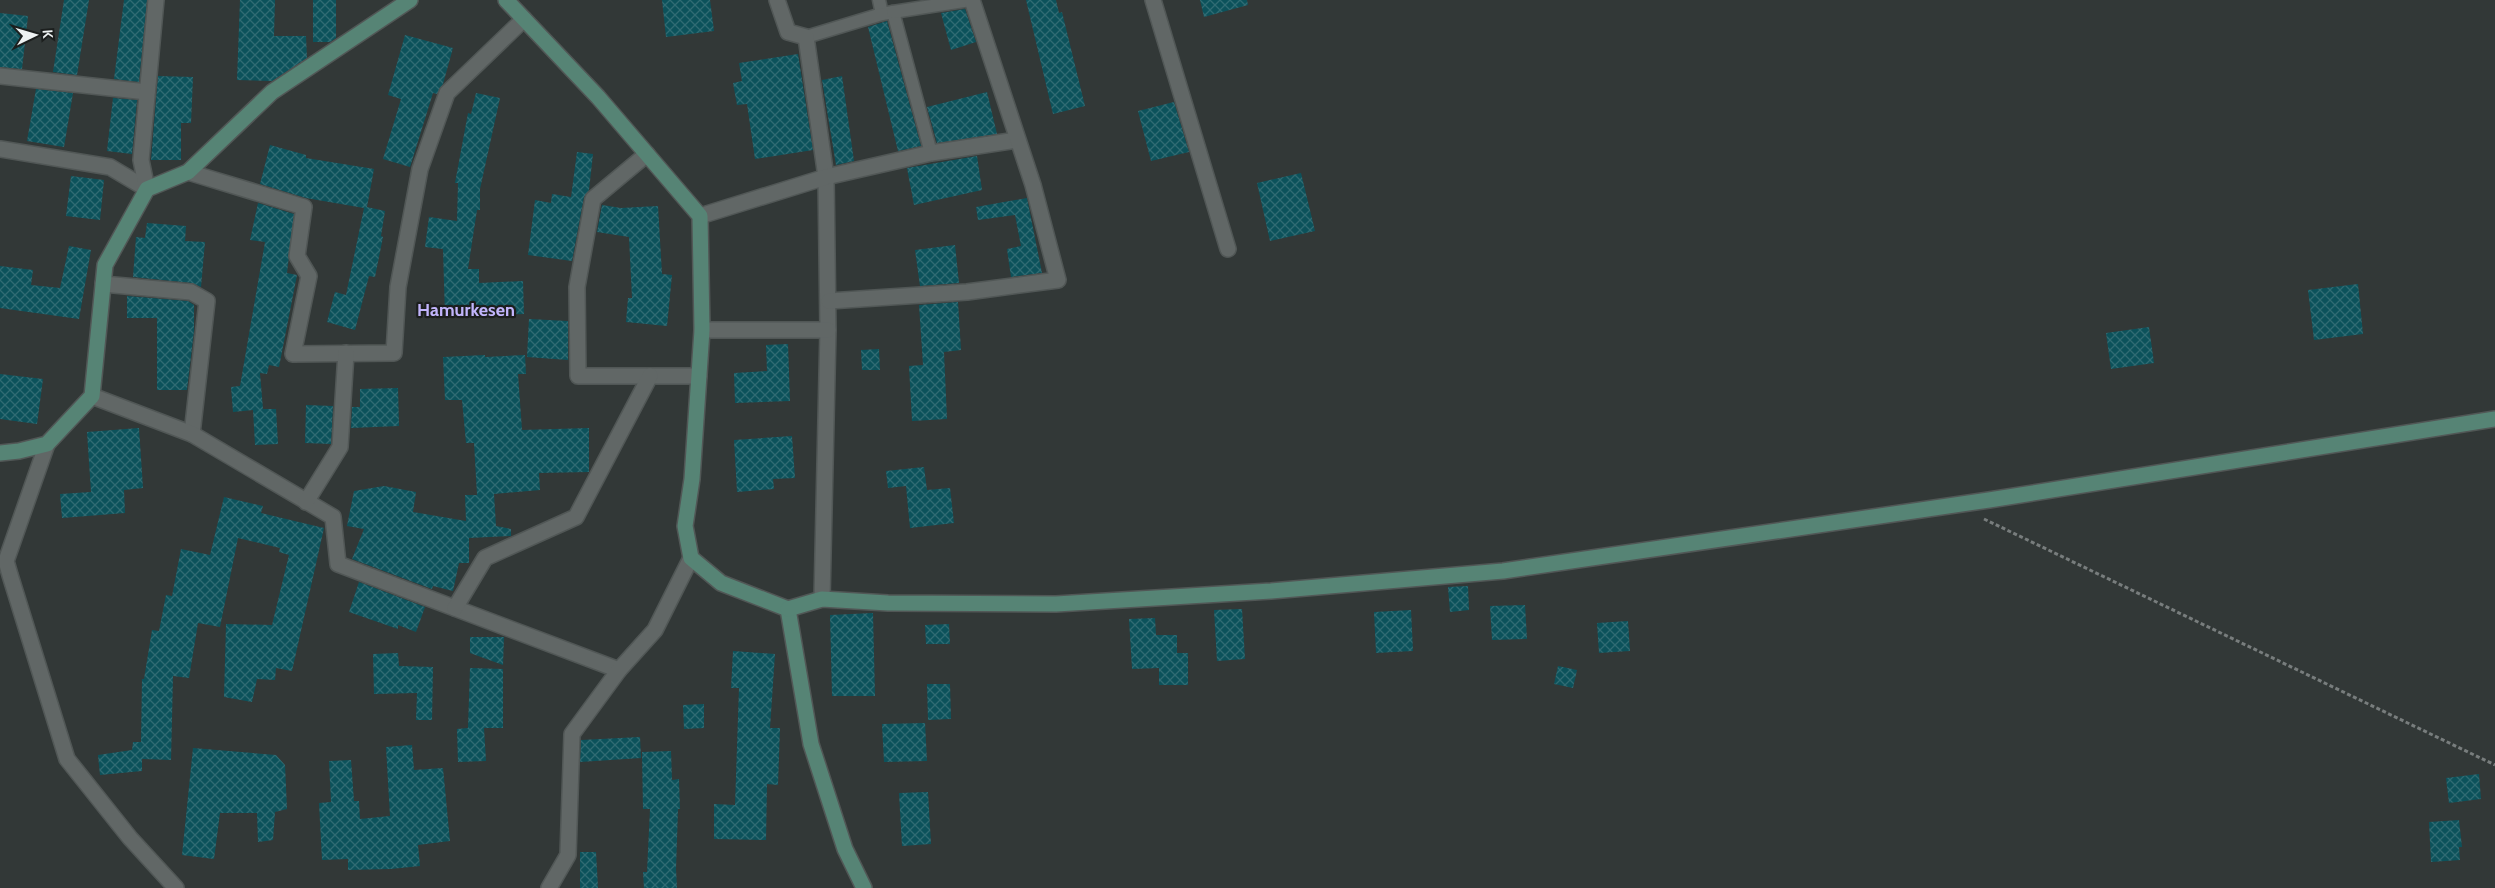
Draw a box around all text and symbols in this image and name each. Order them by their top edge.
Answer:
north arrow [10,10,60,60]
text: K [39,29,57,39]
district label: Hamurkesen [417,299,515,321]

